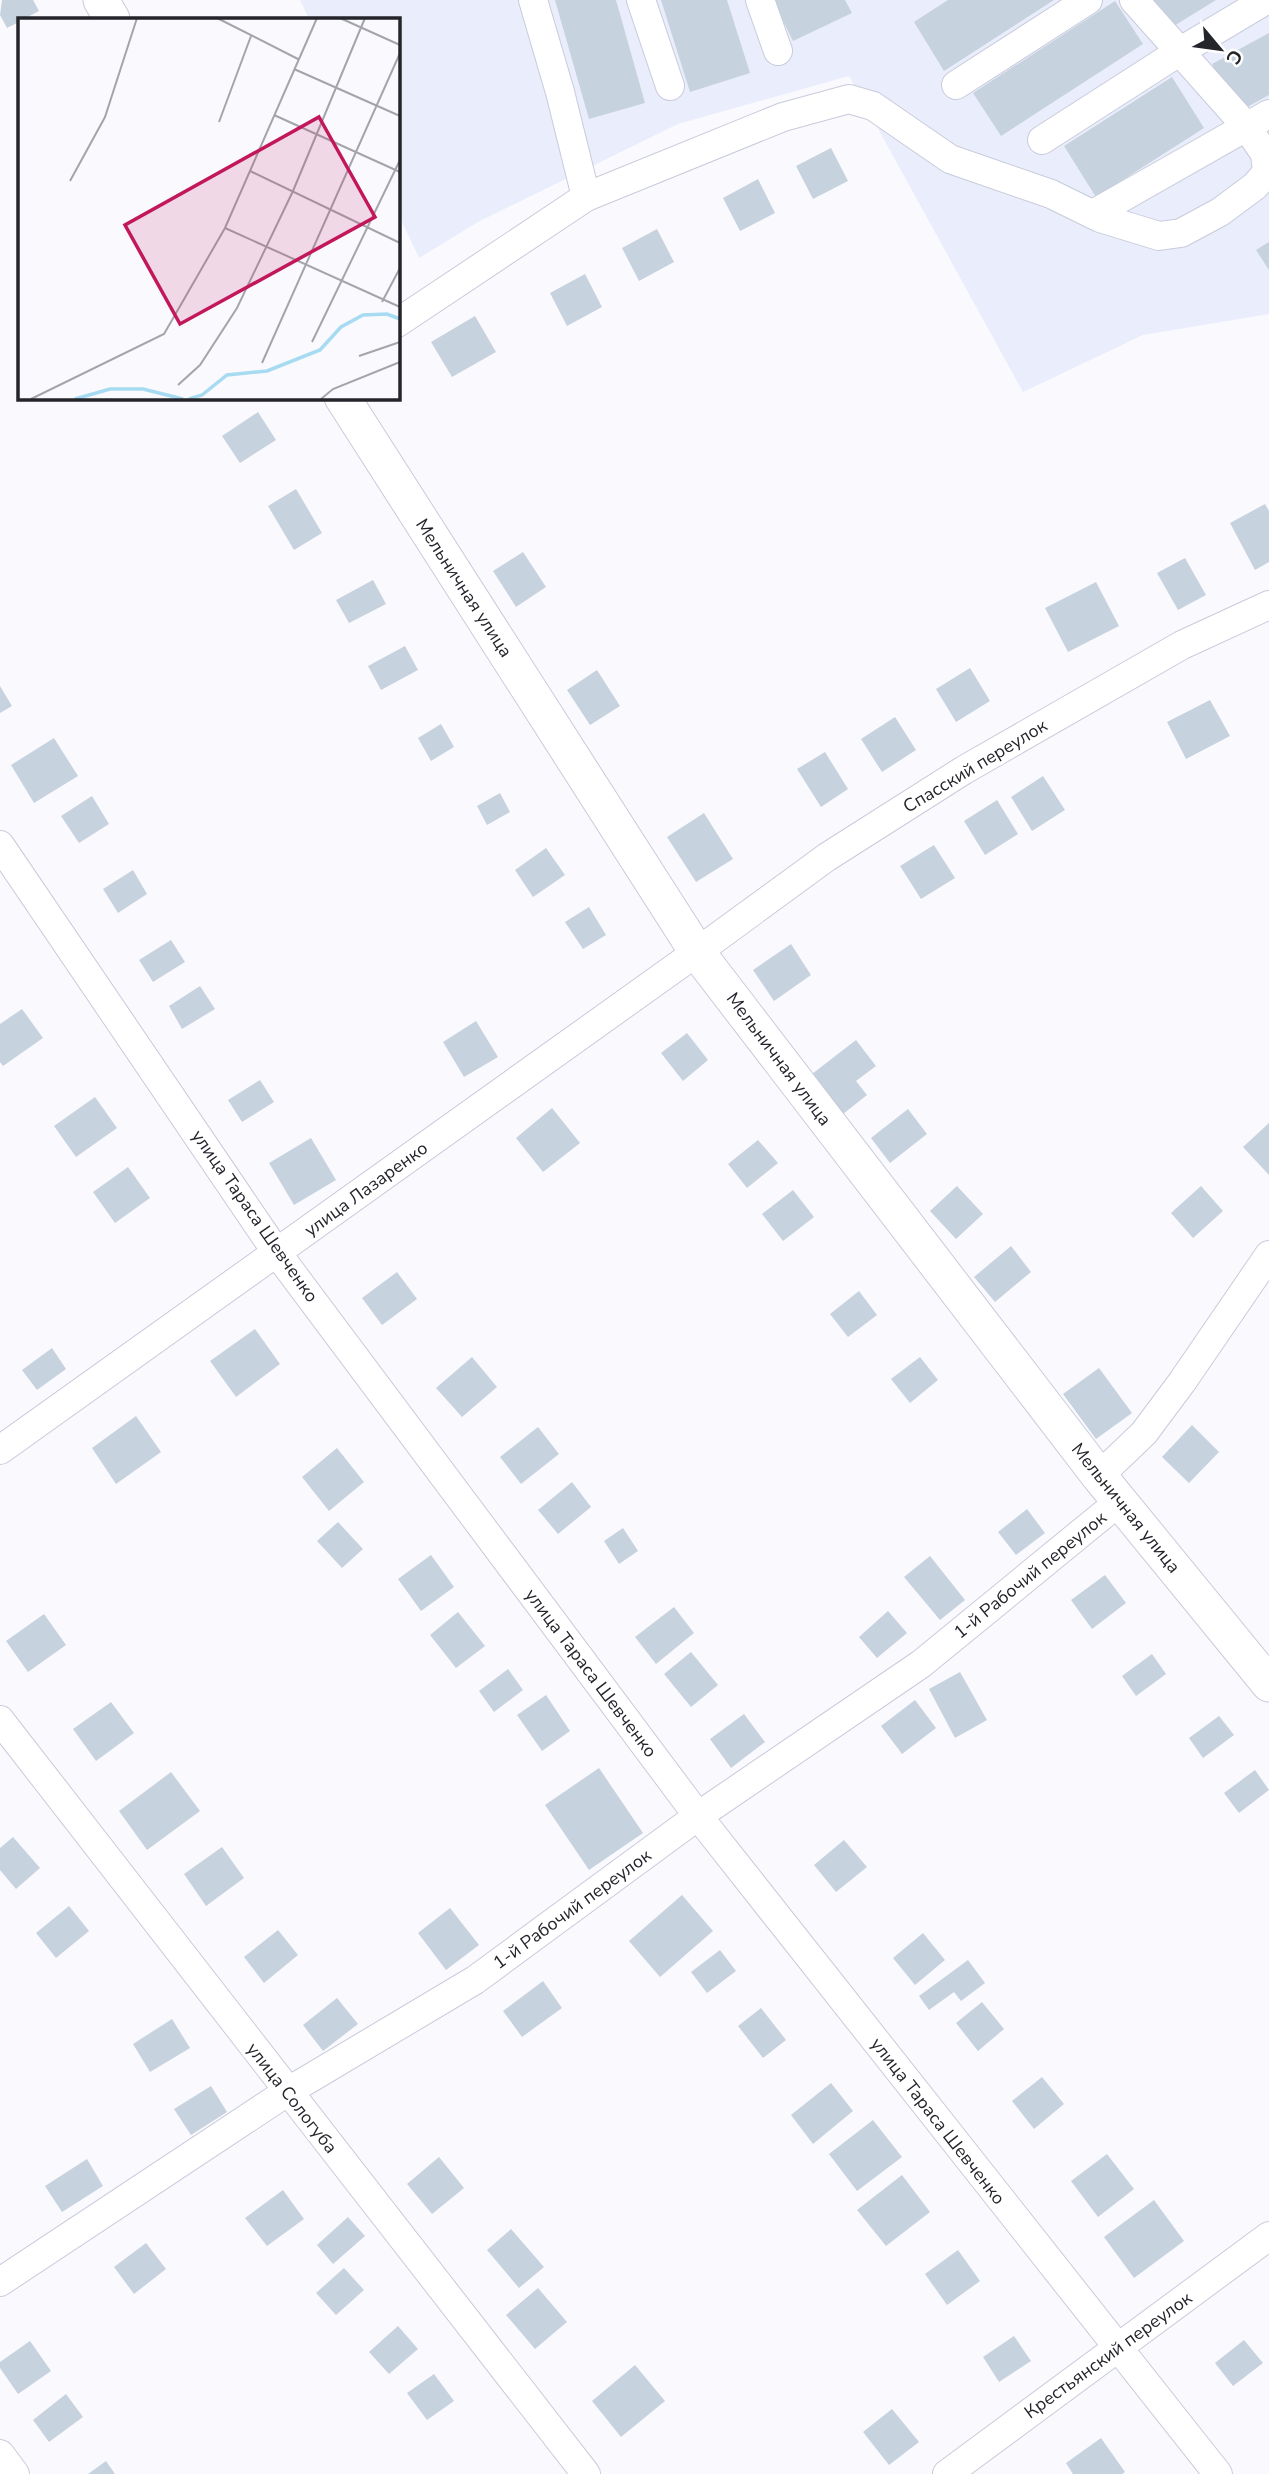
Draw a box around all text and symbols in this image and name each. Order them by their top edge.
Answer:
north arrow [1185,14,1255,84]
inset map [18,18,399,399]
text: С [1219,45,1248,69]
street label: Мельничная улица [410,514,518,662]
street label: Спасский переулок [899,713,1052,819]
street label: Мельничная улица [721,988,837,1130]
street label: улица Тараса Шевченко [186,1125,324,1307]
street label: улица Лазаренко [299,1136,433,1242]
street label: Мельничная улица [1066,1438,1186,1578]
street label: 1-й Рабочий переулок [949,1506,1112,1644]
street label: улица Тараса Шевченко [520,1584,662,1762]
street label: 1-й Рабочий переулок [488,1843,656,1975]
street label: улица Тараса Шевченко [865,2033,1011,2209]
street label: улица Сологуба [241,2038,343,2158]
street label: Крестьянский переулок [1019,2286,1197,2424]

